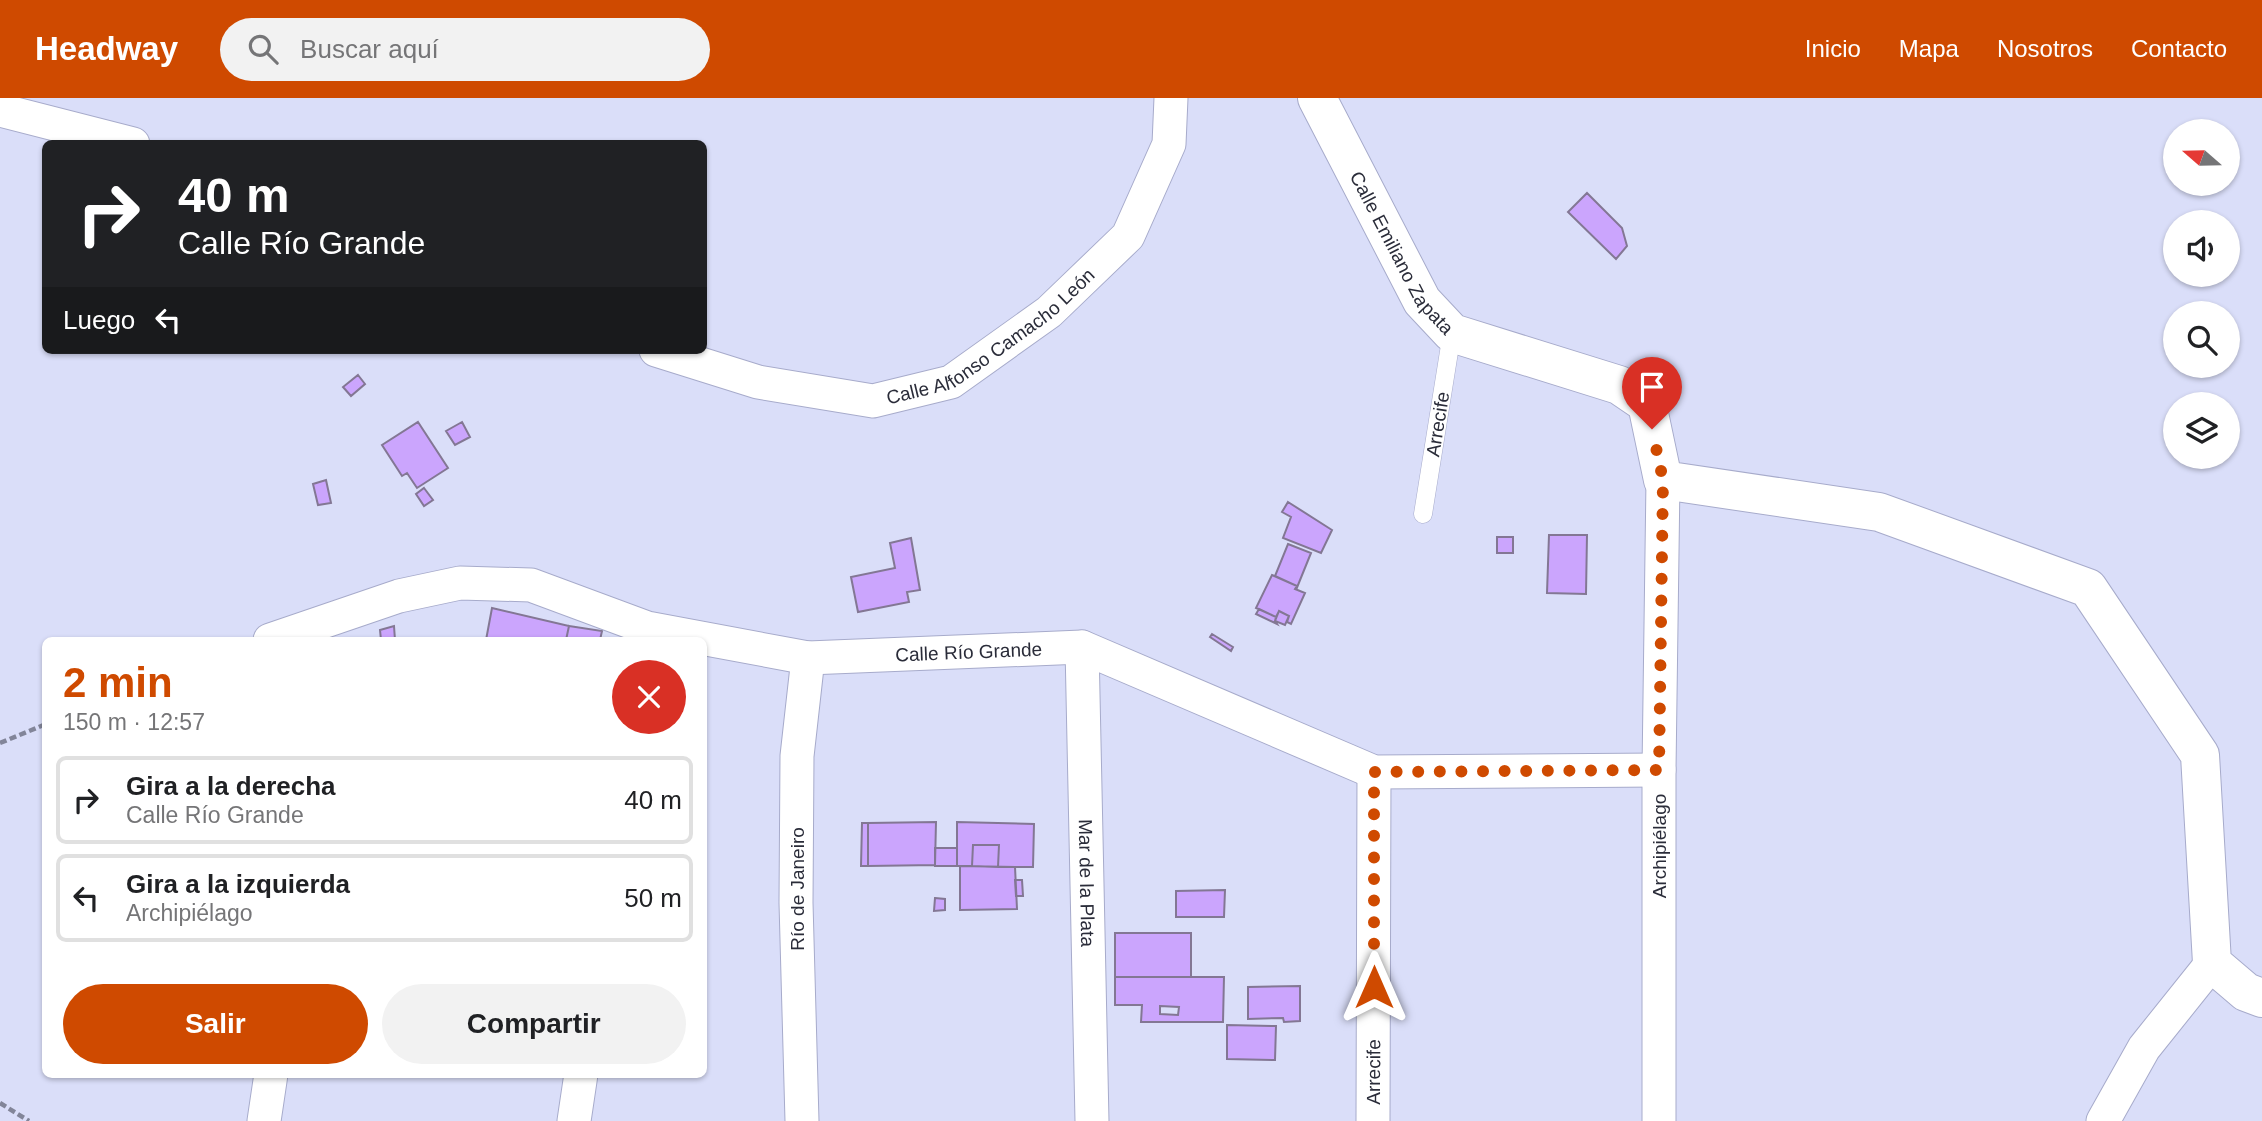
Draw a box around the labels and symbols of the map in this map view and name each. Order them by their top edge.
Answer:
north arrow [2163,119,2240,196]
street label: Calle Emiliano Zapata [1346,168,1458,339]
street label: Calle Alfonso Camacho León [884,264,1099,408]
pin [1622,357,1682,429]
street label: Arrecife [1422,390,1453,458]
street label: Calle Río Grande [895,639,1043,665]
street label: Archipiélago [1649,794,1670,898]
street label: Mar de la Plata [1075,819,1098,948]
street label: Río de Janeiro [787,827,808,951]
position arrow [1337,950,1411,1024]
street label: Arrecife [1363,1039,1384,1105]

